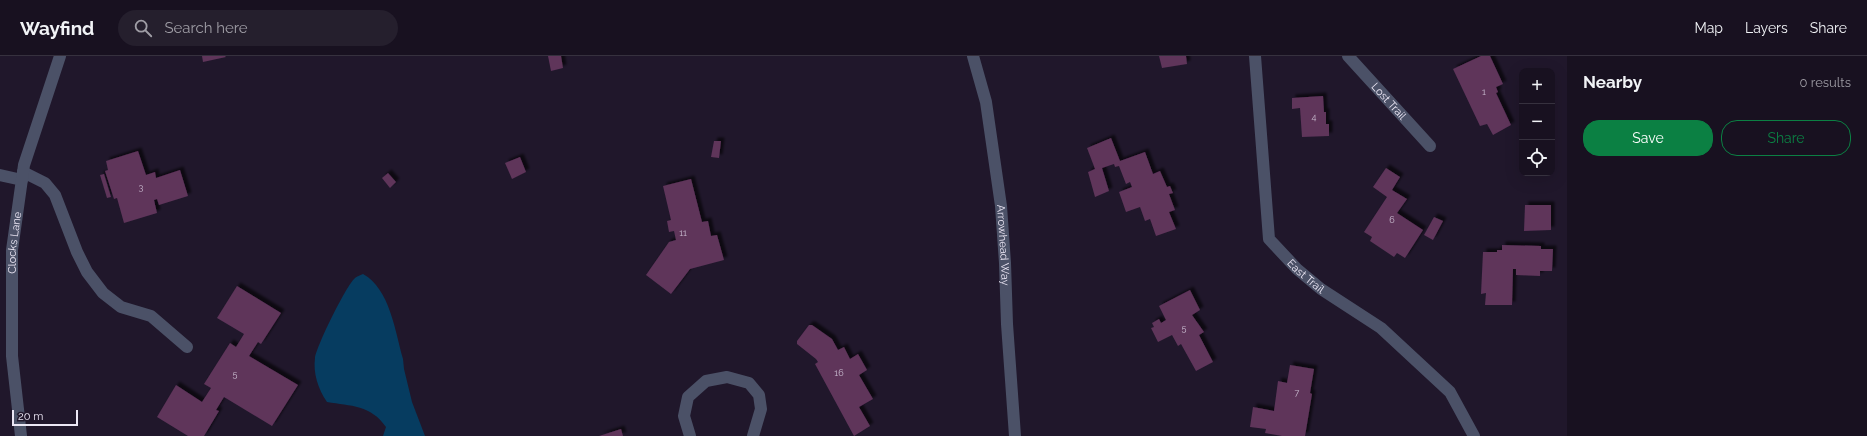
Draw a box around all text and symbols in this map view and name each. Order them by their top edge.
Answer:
search box [118,10,398,46]
text: Wayfind [20,17,94,39]
icon: search [132,17,154,39]
text: Search here [164,19,248,37]
text: Map [1695,20,1723,36]
text: Layers [1745,20,1788,36]
text: Share [1810,20,1847,36]
map controls [1519,68,1555,176]
button: + [1519,68,1555,104]
text: Nearby [1583,72,1642,92]
text: 0 results [1800,75,1851,90]
street label: Lost Trail [1369,80,1409,122]
house number: 1 [1482,87,1486,97]
button: − [1519,104,1555,140]
house number: 4 [1312,112,1317,122]
button: Save [1583,120,1713,156]
button: Share [1721,120,1851,156]
button: locate [1519,140,1555,176]
house number: 3 [139,182,144,192]
street label: Arrowhead Way [994,204,1012,286]
street label: Clocks Lane [5,210,24,274]
house number: 6 [1389,215,1395,225]
house number: 11 [679,228,687,238]
street label: East Trail [1285,256,1327,296]
house number: 5 [1182,323,1187,333]
house number: 16 [834,368,844,378]
house number: 5 [233,369,238,379]
house number: 7 [1295,388,1300,398]
scale bar [12,408,78,427]
text: 20 m [18,410,43,423]

